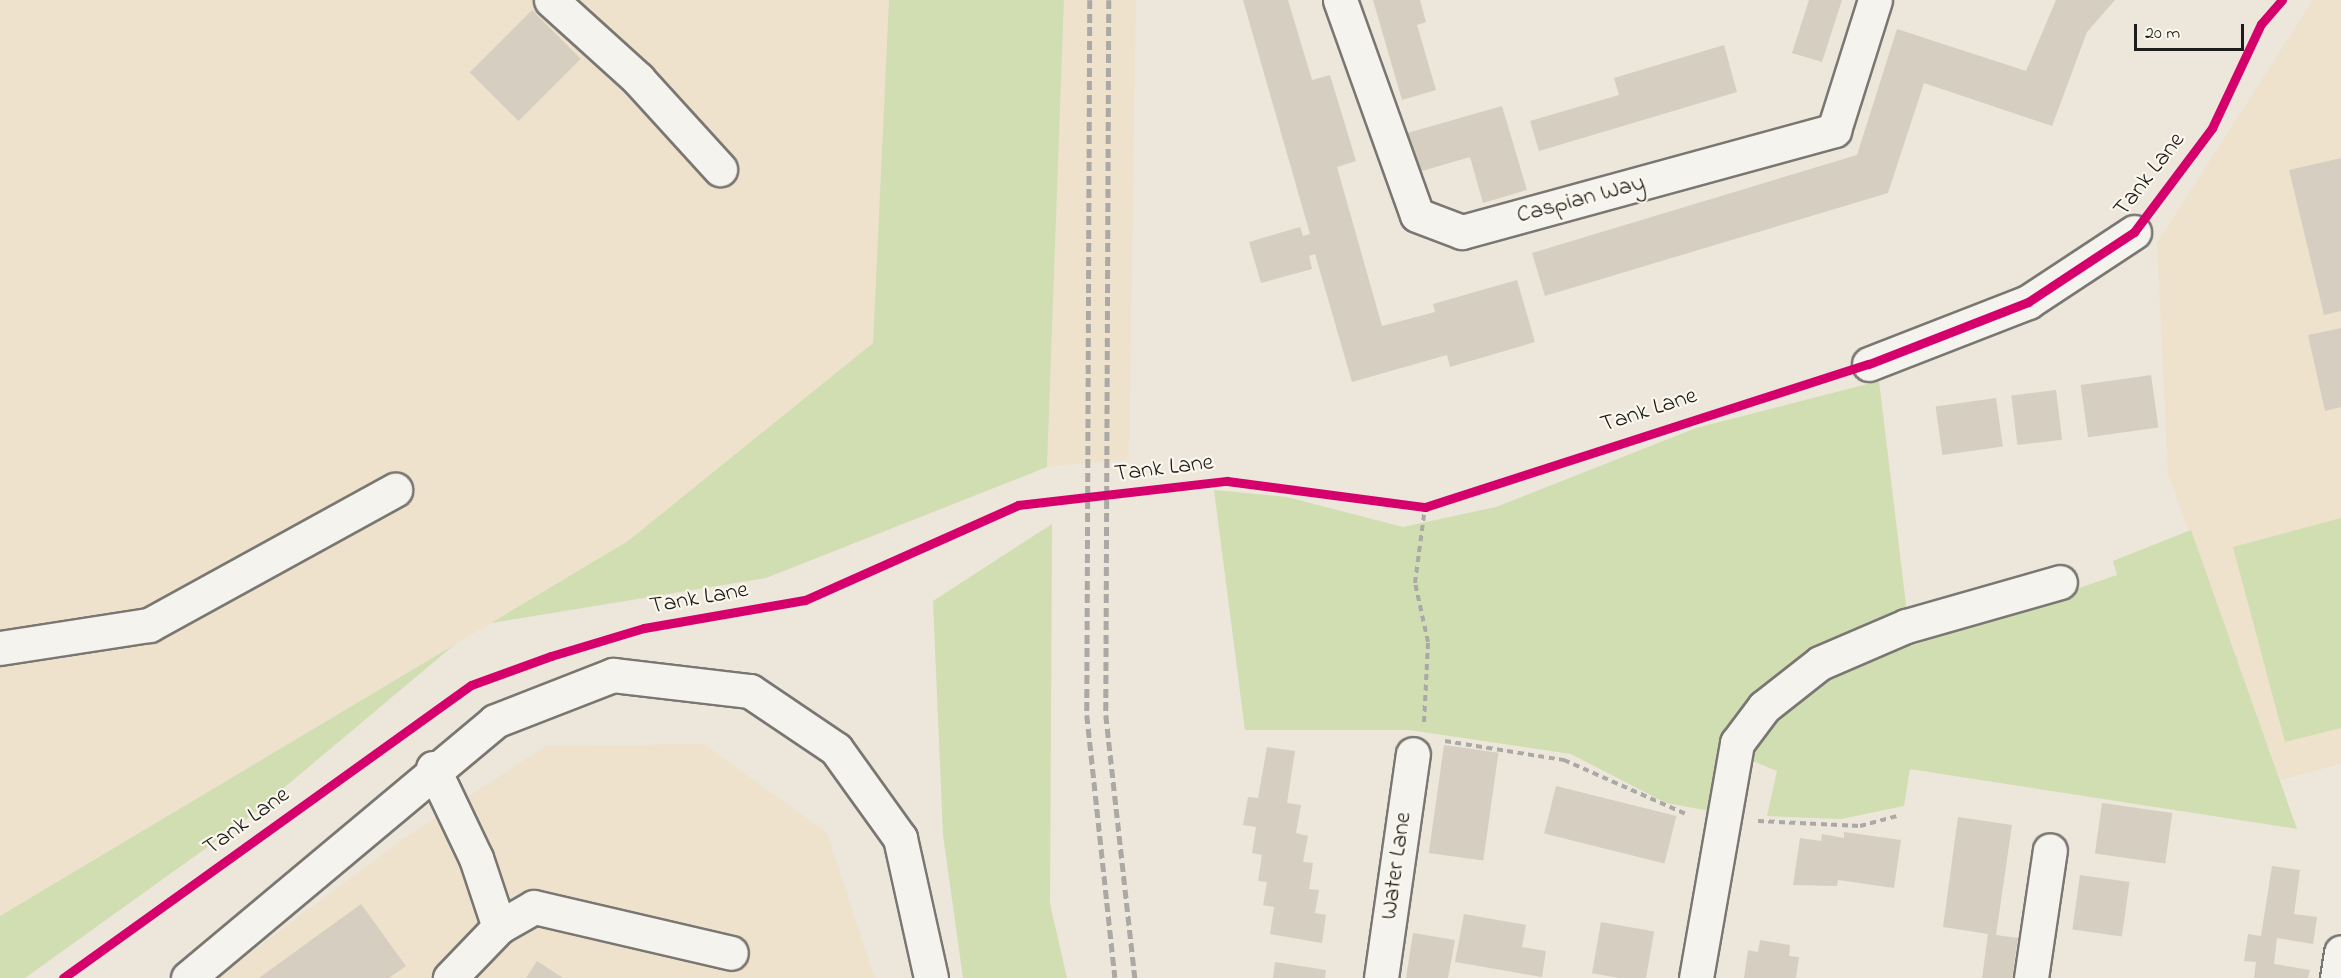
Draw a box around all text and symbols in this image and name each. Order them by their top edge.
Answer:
scale bar [2137,12,2246,50]
text: 20 m [2145,21,2180,47]
street label: Tank Lane [2108,127,2192,223]
street label: Caspian Way [1514,169,1648,231]
street label: Tank Lane [1597,382,1701,440]
street label: Tank Lane [1113,449,1215,489]
street label: Tank Lane [648,576,750,622]
street label: Tank Lane [198,781,296,863]
street label: Water Lane [1375,810,1419,922]

